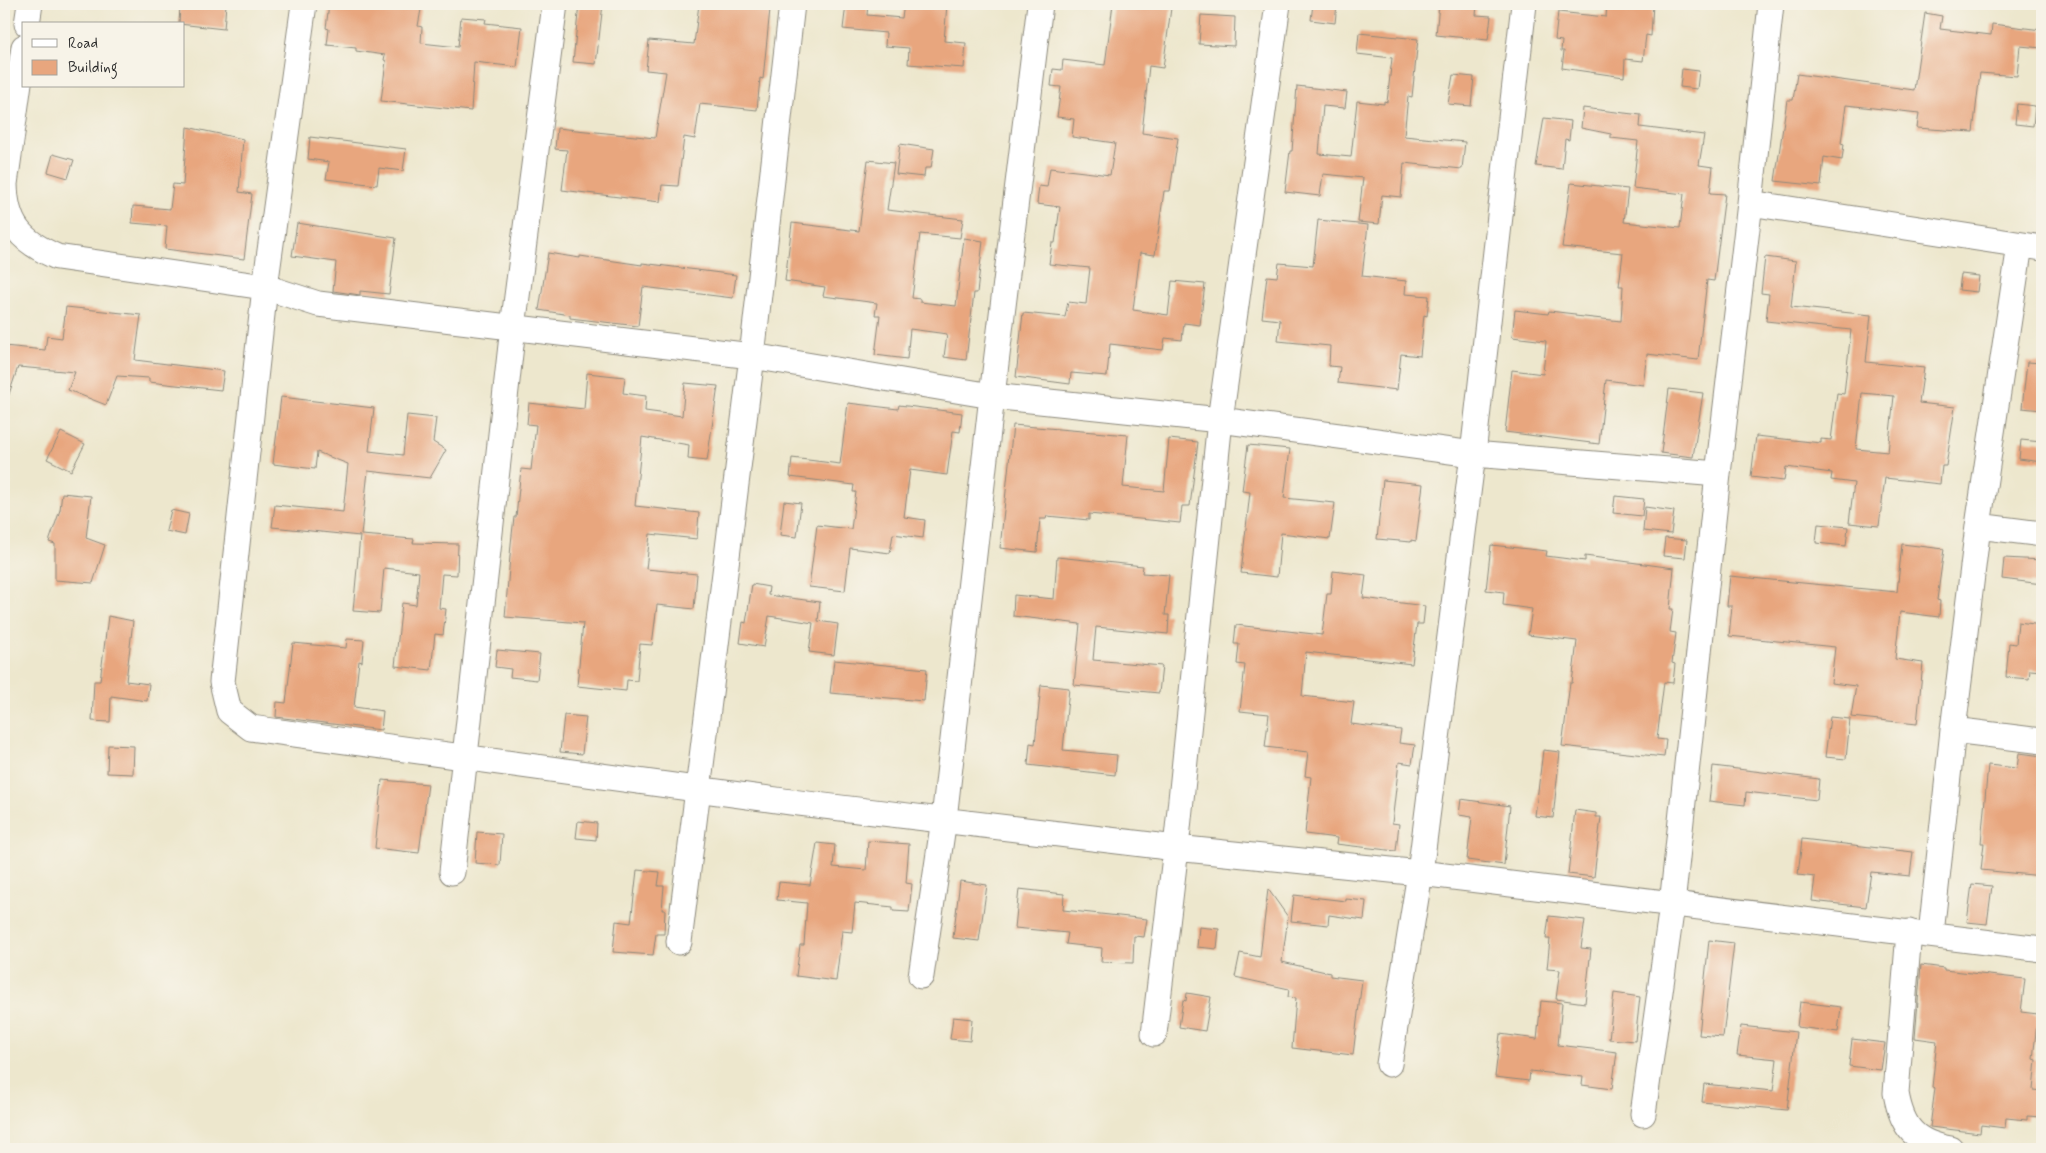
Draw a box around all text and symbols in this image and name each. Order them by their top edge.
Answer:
legend [22,22,185,88]
text: Road [68,34,98,54]
text: Building [68,58,118,79]

